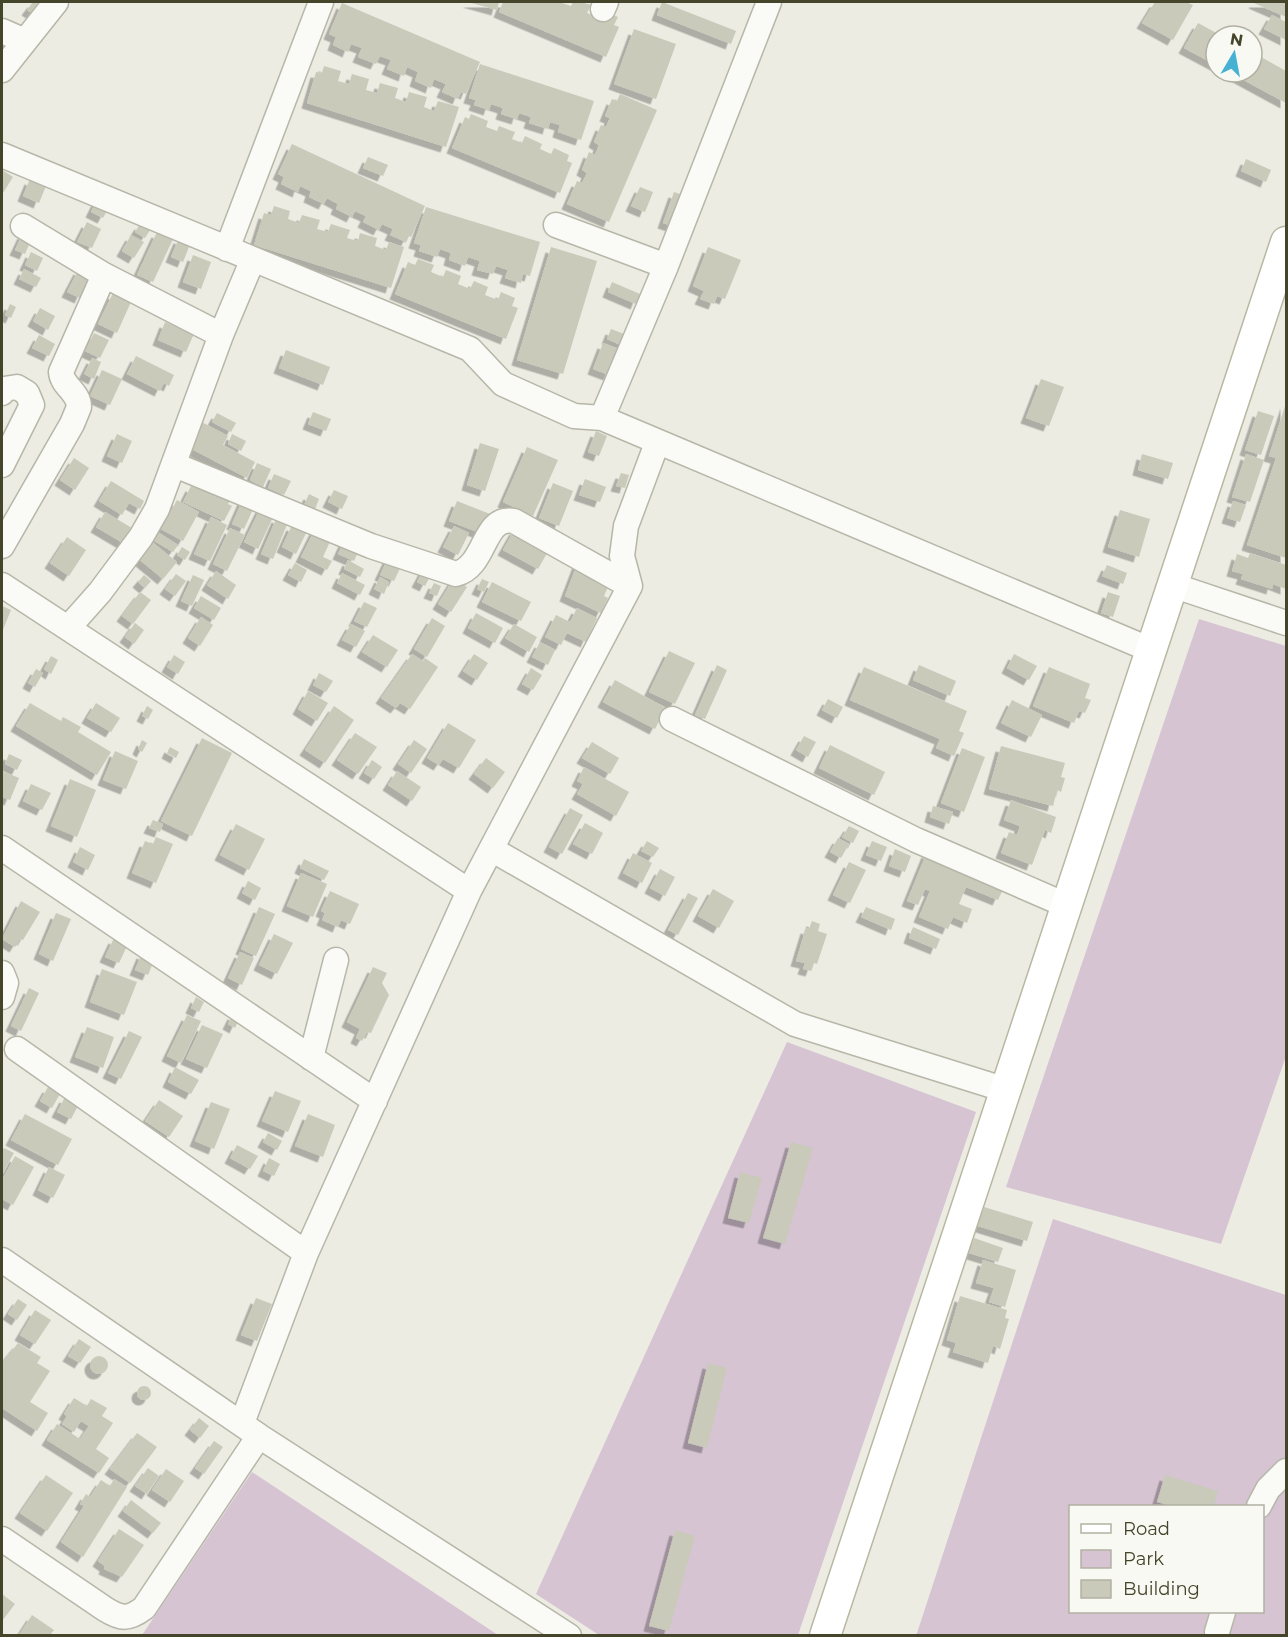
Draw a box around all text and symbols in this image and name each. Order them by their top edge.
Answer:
north arrow [1204,24,1264,84]
text: N [1228,29,1245,50]
legend [1069,1505,1264,1613]
text: Road [1123,1518,1170,1540]
text: Park [1123,1548,1164,1570]
text: Building [1123,1578,1200,1600]

